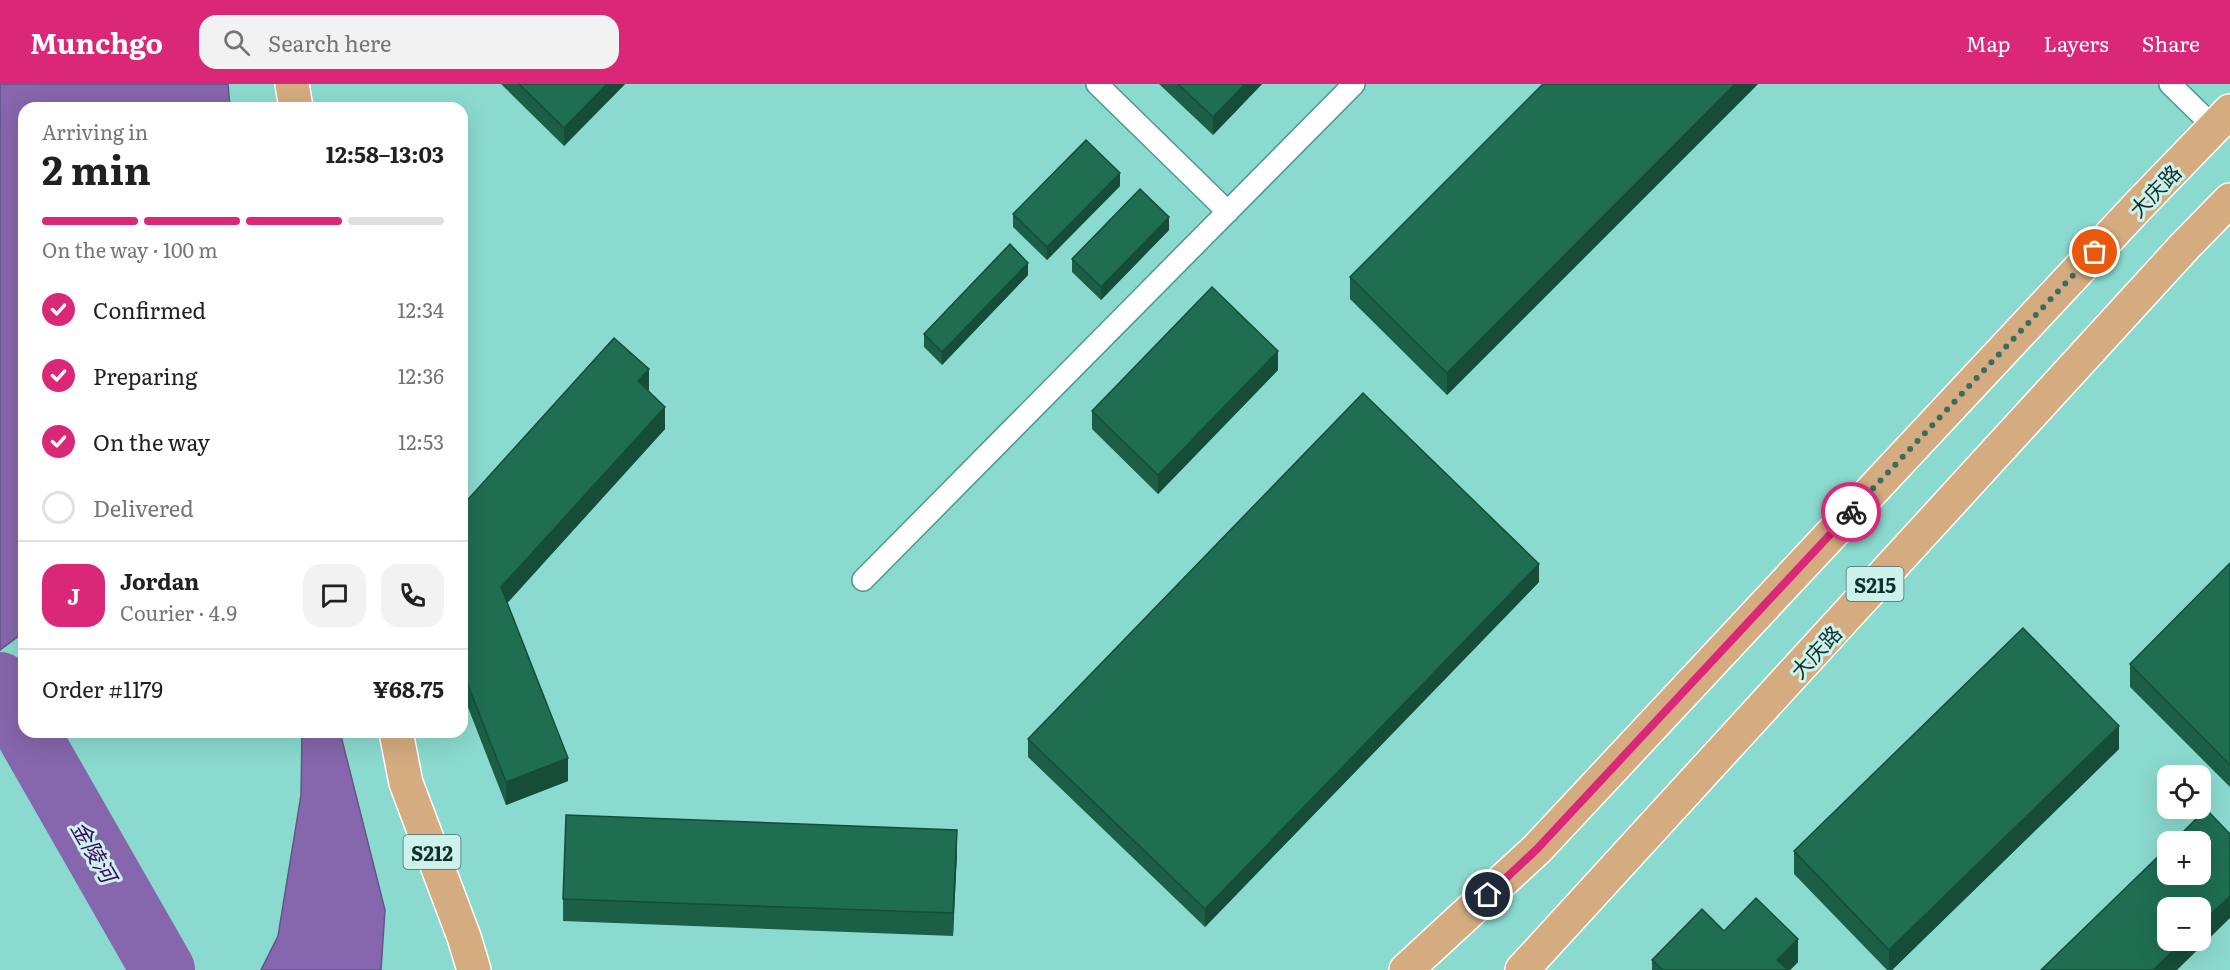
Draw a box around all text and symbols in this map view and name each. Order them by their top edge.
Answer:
search box [199,15,619,69]
text: Munchgo [30,21,163,63]
icon: search [220,26,253,59]
text: Search here [268,26,391,59]
text: Map [1966,27,2011,58]
text: Layers [2044,27,2109,58]
text: Share [2142,27,2200,58]
text: Arriving in [42,116,148,146]
text: 12:58–13:03 [326,137,444,170]
text: 2 min [42,139,151,197]
street label: 大庆路 [2121,157,2187,223]
pin [2069,226,2120,277]
text: On the way · 100 m [42,234,218,264]
icon: bag [2078,235,2111,268]
icon: check [42,293,75,326]
text: Confirmed [93,293,206,326]
text: 12:34 [398,294,444,324]
icon: check [42,359,75,392]
text: Preparing [93,359,197,392]
text: 12:36 [398,360,444,390]
icon: check [42,425,75,458]
text: On the way [93,425,210,458]
text: 12:53 [398,426,444,456]
courier [1821,482,1881,542]
text: Delivered [93,491,194,524]
icon: bike [1835,496,1868,529]
text: Jordan [120,564,199,597]
button: chat [303,564,366,627]
button: phone [381,564,444,627]
road number: S215 [1846,567,1904,601]
text: J [67,579,80,612]
text: Courier · 4.9 [120,597,237,627]
street label: 大庆路 [1782,617,1848,685]
text: Order #1179 [42,672,163,705]
text: ¥68.75 [373,672,444,705]
map controls [2157,765,2211,951]
button: locate [2157,765,2211,819]
water label: 金陵河 [64,814,128,891]
button: + [2157,831,2211,885]
road number: S212 [404,835,460,869]
pin [1462,869,1513,920]
icon: home [1471,878,1504,911]
button: − [2157,897,2211,951]

